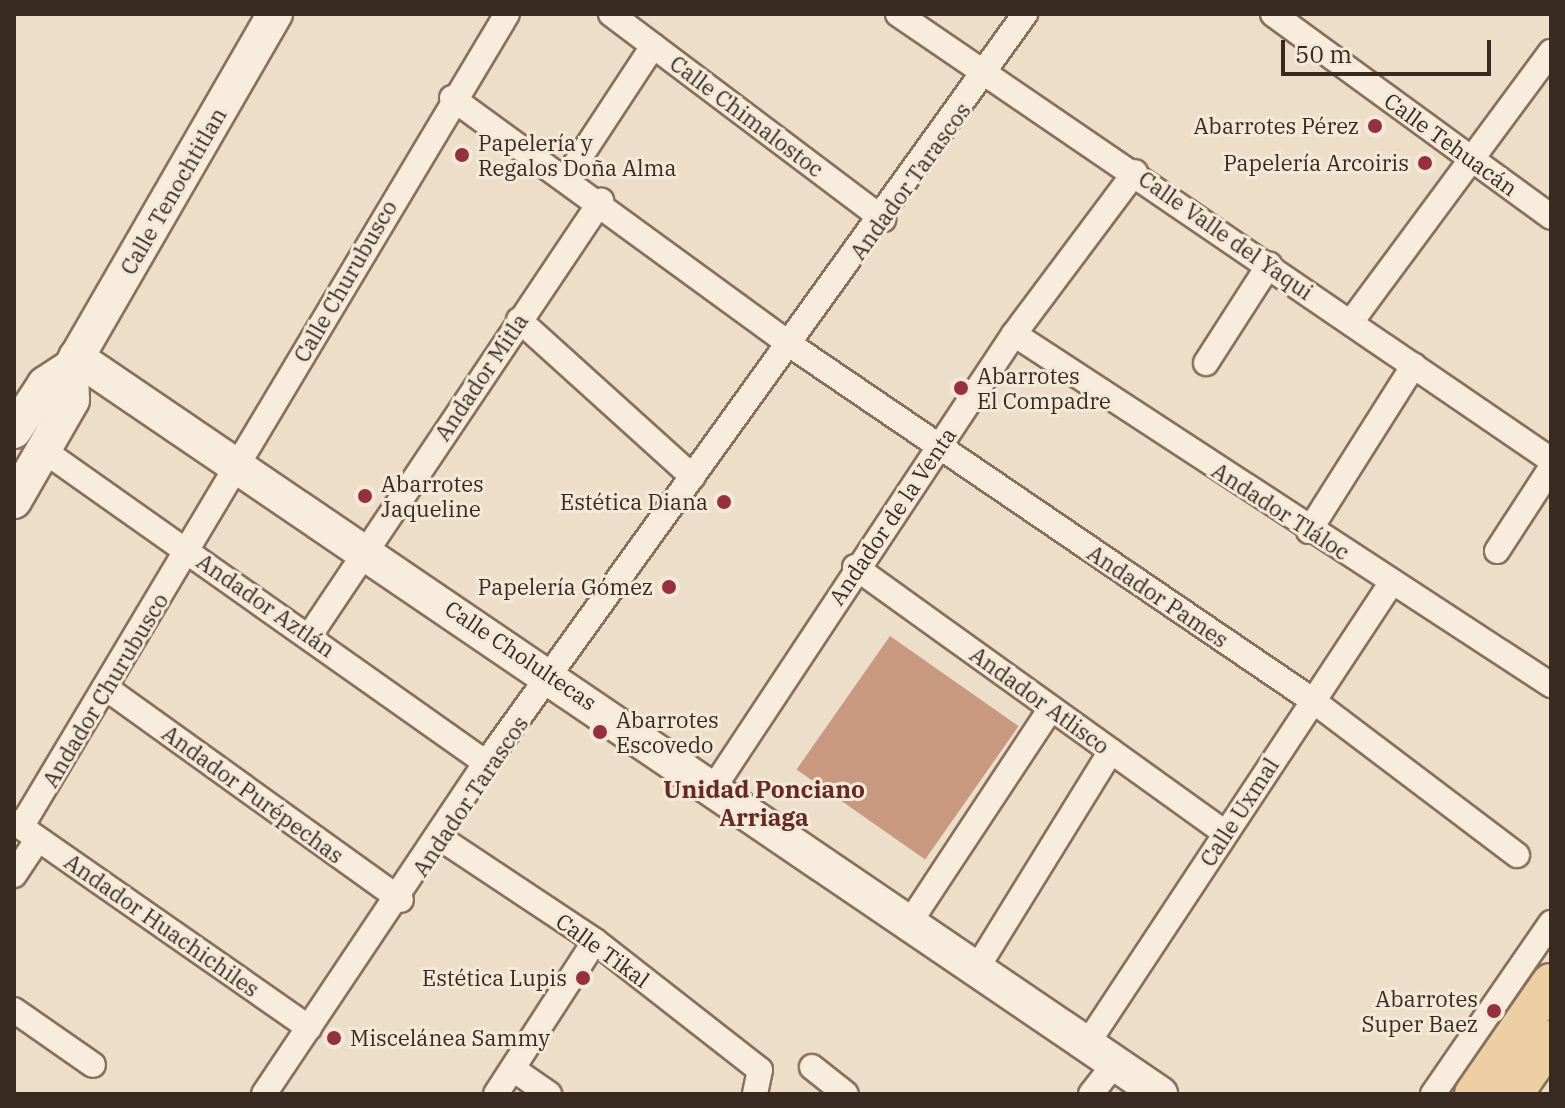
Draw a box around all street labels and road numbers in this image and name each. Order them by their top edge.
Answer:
street label: Calle Chimalostoc [665,50,829,182]
street label: Calle Tehuacán [1379,87,1523,201]
street label: Andador Tarascos [844,97,976,265]
street label: Calle Tenochtitlan [115,103,231,279]
street label: Calle Valle del Yaqui [1134,165,1318,305]
street label: Calle Churubusco [288,195,402,367]
street label: Andador Mitla [429,308,533,446]
street label: Andador de la Venta [823,422,961,610]
street label: Andador Tláloc [1207,457,1355,565]
street label: Andador Pames [1083,539,1233,653]
street label: Andador Aztlán [192,548,340,662]
street label: Andador Churubusco [37,588,173,792]
street label: Calle Cholultecas [440,595,602,715]
street label: Andador Atlisco [965,641,1115,759]
street label: Andador Tarascos [407,711,533,881]
street label: Andador Purépechas [157,719,349,869]
street label: Calle Uxmal [1194,753,1284,871]
street label: Andador Huachichiles [60,848,264,1002]
street label: Calle Tikal [551,907,655,993]

